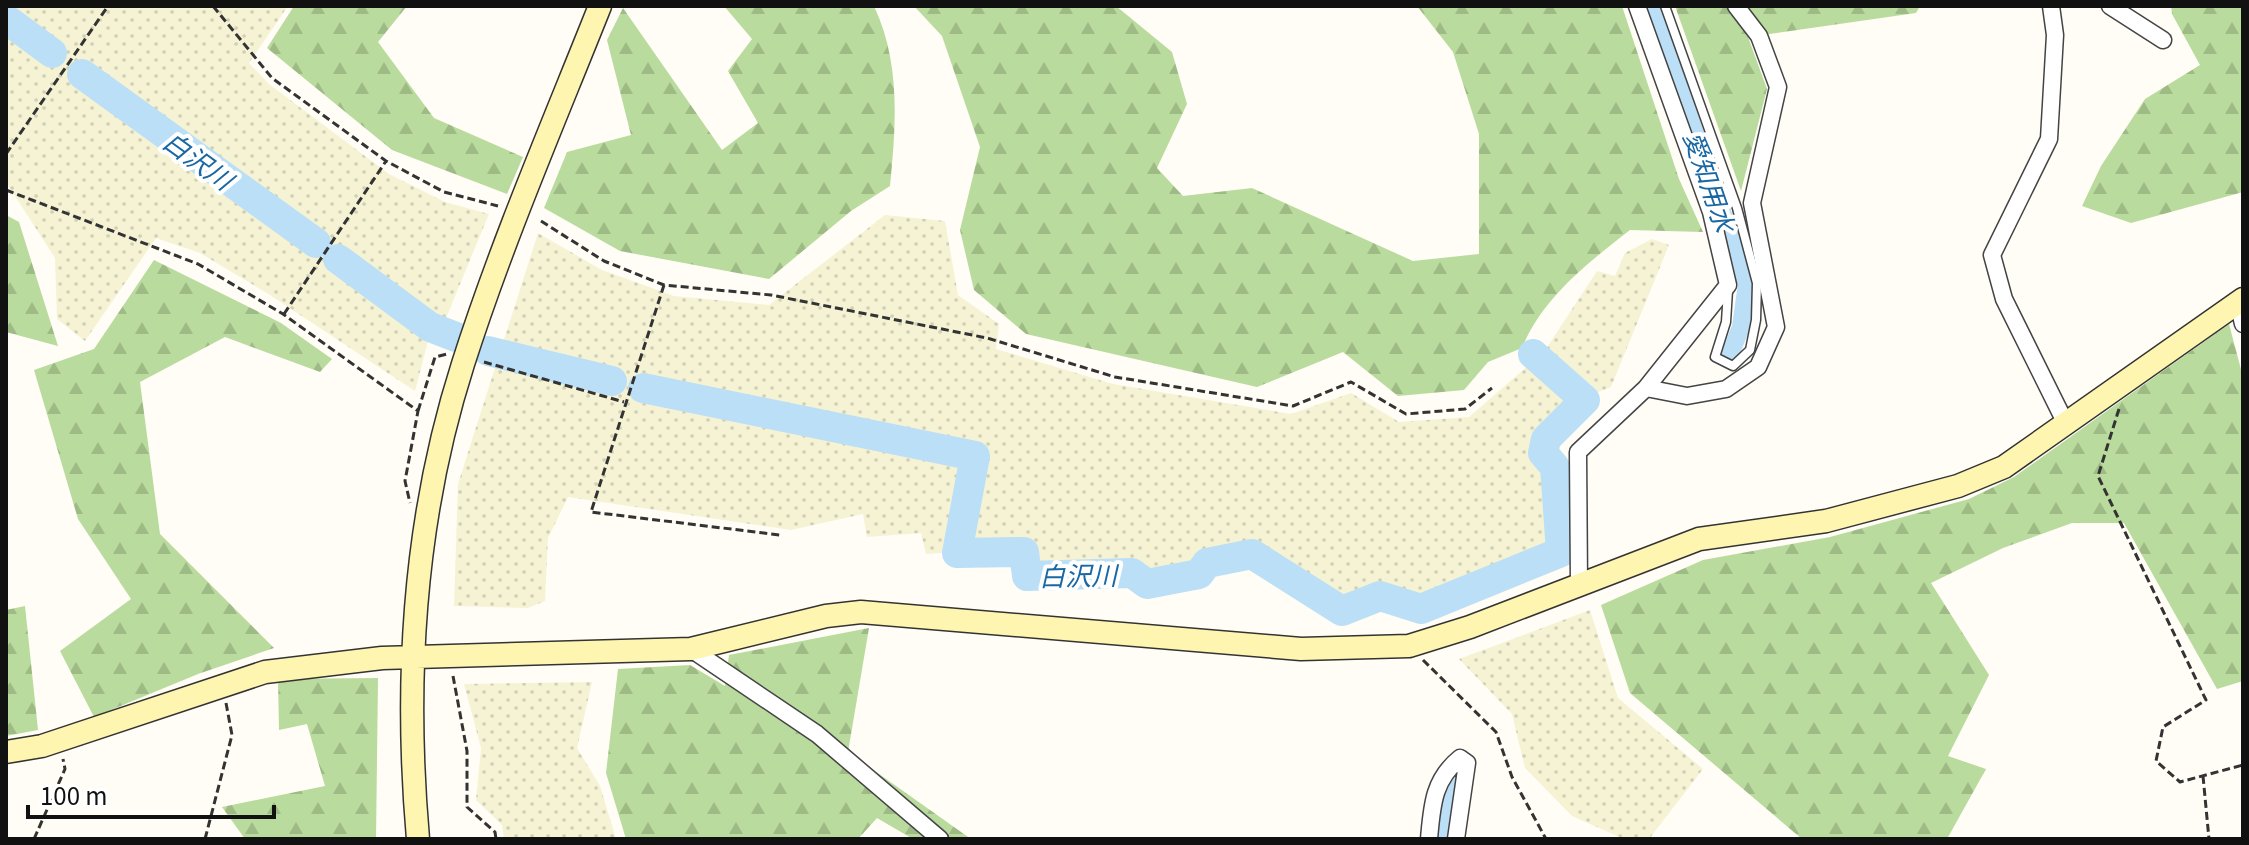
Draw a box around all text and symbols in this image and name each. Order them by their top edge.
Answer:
water label: 白沢川 [157,121,244,199]
water label: 愛知用水 [1677,126,1746,239]
water label: 白沢川 [1039,555,1120,593]
scale bar [28,769,274,819]
text: 100 m [40,777,108,812]

